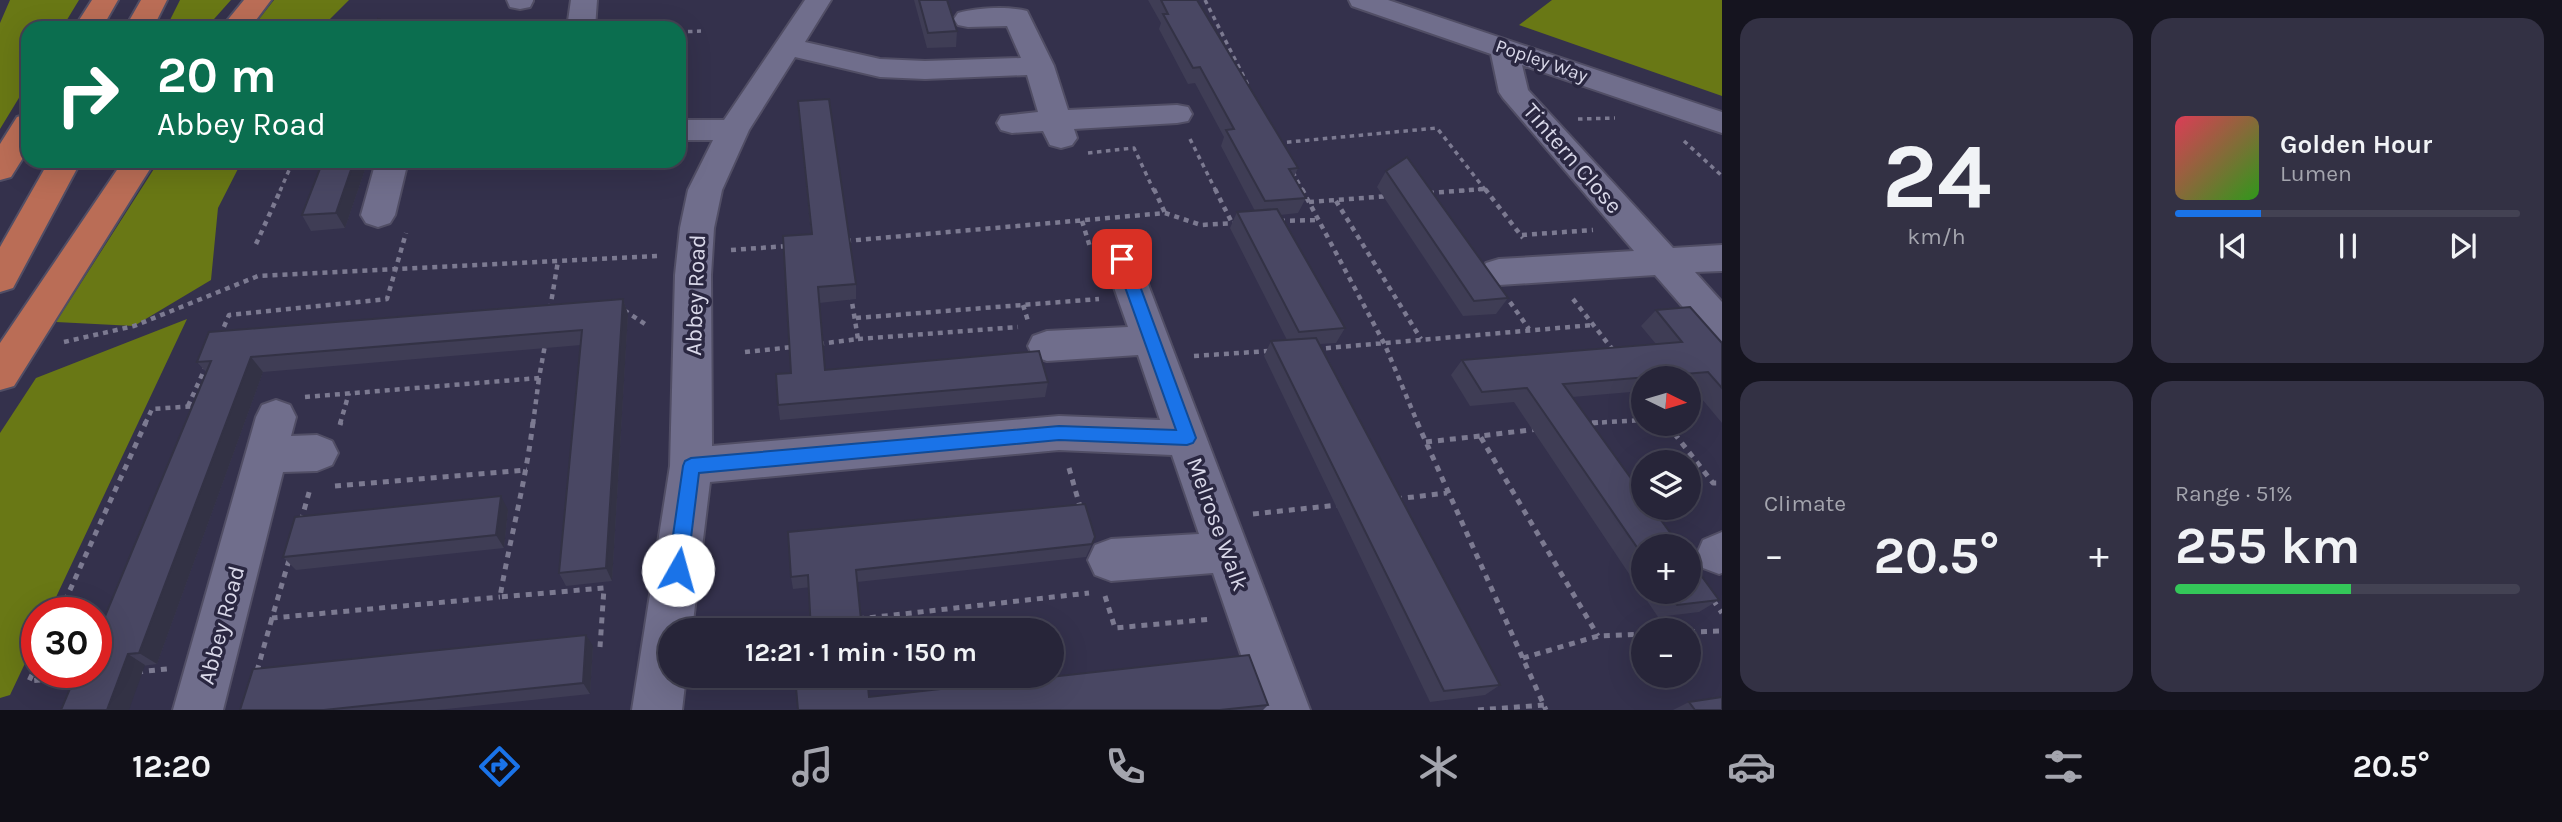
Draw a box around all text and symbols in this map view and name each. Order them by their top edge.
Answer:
street label: Popley Way [1493,35,1591,87]
text: 20 m [157,47,277,104]
icon: right [42,49,133,140]
street label: Tintern Close [1517,98,1628,219]
text: Abbey Road [157,106,326,143]
text: 24 [1882,124,1991,230]
text: Golden Hour [2280,129,2432,160]
text: Lumen [2280,160,2352,187]
text: km/h [1907,223,1966,250]
icon: previous [2214,227,2252,265]
icon: pause [2329,227,2367,265]
icon: next [2444,227,2482,265]
pin [1092,229,1152,289]
street label: Abbey Road [680,234,711,356]
icon: arrive [1103,240,1141,278]
north arrow [1631,366,1701,436]
map controls [1631,366,1701,688]
button: layers [1631,450,1701,520]
street label: Melrose Walk [1181,454,1254,595]
text: Range · 51% [2175,480,2293,507]
text: Climate [1764,490,1846,517]
text: 255 km [2175,515,2360,576]
text: 20.5° [1874,525,2000,586]
position arrow [641,533,715,607]
text: − [1764,533,1784,578]
text: + [2089,533,2109,578]
button: + [1631,534,1701,604]
street label: Abbey Road [193,563,250,687]
speed limit sign: 30 [21,597,112,688]
button: − [1631,618,1701,688]
text: 12:21 · 1 min · 150 m [745,637,977,668]
icon: directions [475,742,524,791]
icon: music [788,742,837,791]
icon: phone [1101,742,1150,791]
icon: climate [1414,742,1463,791]
icon: car [1727,742,1776,791]
icon: filters [2039,742,2088,791]
text: 12:20 [132,748,211,785]
text: 20.5° [2352,748,2430,785]

